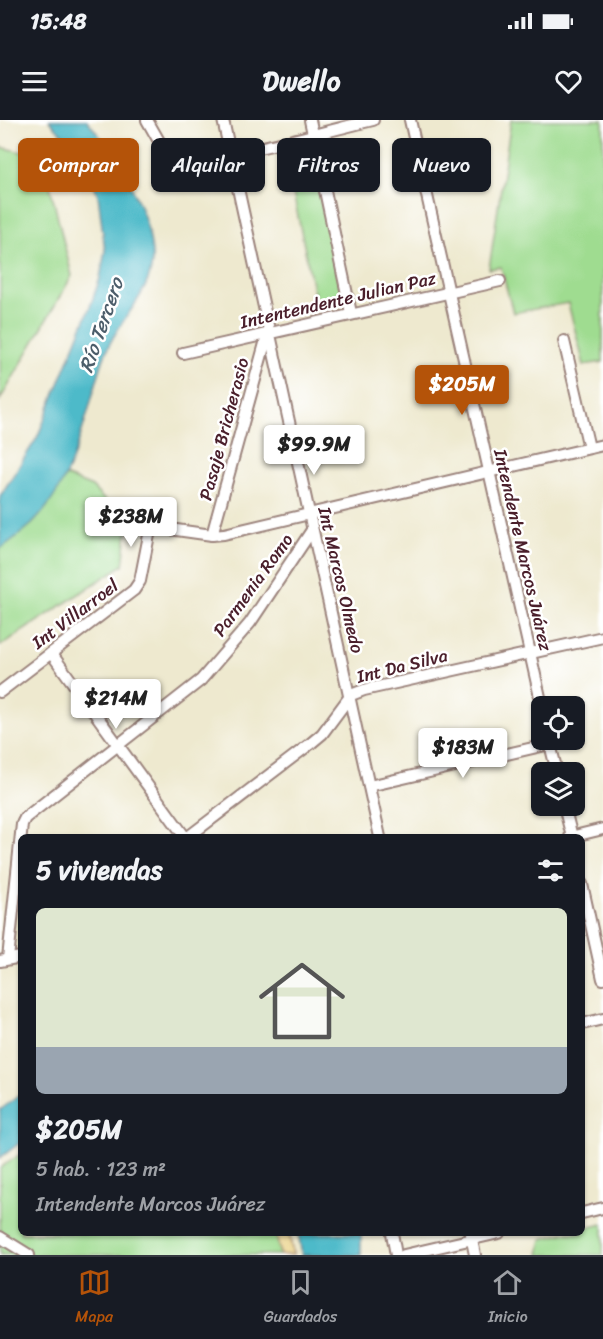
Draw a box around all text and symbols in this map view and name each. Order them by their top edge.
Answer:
text: 15:48 [30,2,87,41]
text: Dwello [263,57,340,105]
icon: menu [18,65,51,98]
icon: heart [552,65,585,98]
chip: Comprar [18,138,139,192]
chip: Alquilar [151,138,265,192]
chip: Filtros [277,138,380,192]
chip: Nuevo [392,138,491,192]
street label: Intentendente Julian Paz [236,262,440,338]
water label: Río Tercero [69,271,135,377]
street label: Pasaje Bricherasio [190,354,258,504]
pin: $205M [420,365,504,416]
text: $205M [429,367,495,402]
pin: $99.9M [265,425,363,476]
text: $99.9M [278,427,350,462]
street label: Intendente Marcos Juárez [484,445,562,655]
pin: $238M [89,497,173,548]
text: $238M [99,499,163,534]
street label: Int Marcos Olmedo [308,503,373,656]
street label: Parmenia Romo [204,526,302,644]
street label: Int Villarroel [24,570,126,658]
street label: Int Da Silva [352,639,451,693]
pin: $214M [74,679,158,730]
text: $214M [85,681,147,716]
map controls [531,696,585,816]
button: locate [531,696,585,750]
pin: $183M [421,728,505,779]
text: $183M [432,730,494,765]
button: layers [531,762,585,816]
text: 5 viviendas [36,847,163,893]
icon: filters [534,854,567,887]
icon: home [248,947,356,1055]
text: $205M [36,1106,122,1152]
text: 5 hab. · 123 m² [36,1152,166,1187]
text: Intendente Marcos Juárez [36,1187,265,1222]
tab: Mapa [75,1266,113,1331]
tab: Guardados [264,1266,337,1331]
tab: Inicio [488,1266,528,1331]

